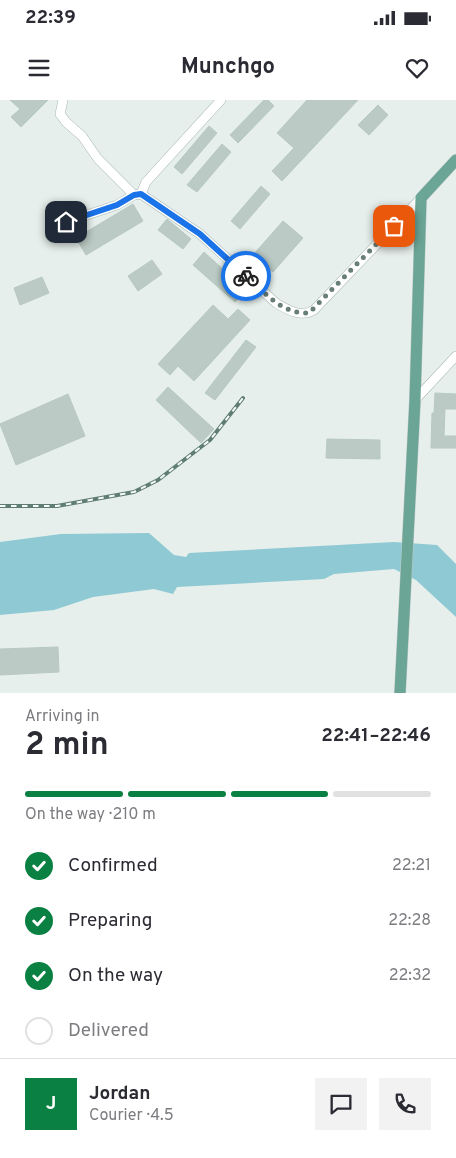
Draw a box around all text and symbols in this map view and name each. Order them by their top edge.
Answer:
text: 22:39 [25,6,76,30]
icon: menu [25,54,53,82]
text: Munchgo [181,54,275,81]
icon: heart [403,54,431,82]
pin [45,201,87,243]
pin [373,205,415,247]
icon: home [52,208,80,236]
icon: bag [380,212,408,240]
courier [221,251,271,301]
icon: bike [232,262,260,290]
text: Arriving in [25,707,100,727]
text: 22:41–22:46 [321,724,431,748]
text: 2 min [25,726,109,766]
text: On the way · 210 m [25,805,156,825]
icon: check [25,852,53,880]
text: Confirmed [68,854,158,878]
text: 22:21 [392,856,431,876]
icon: check [25,907,53,935]
text: Preparing [68,909,152,933]
text: 22:28 [388,911,431,931]
icon: check [25,962,53,990]
text: On the way [68,964,163,988]
text: 22:32 [389,966,431,986]
text: Delivered [68,1019,149,1043]
button: chat [315,1078,367,1130]
button: phone [379,1078,431,1130]
text: Jordan [89,1082,151,1106]
text: J [46,1092,56,1116]
text: Courier · 4.5 [89,1106,174,1126]

